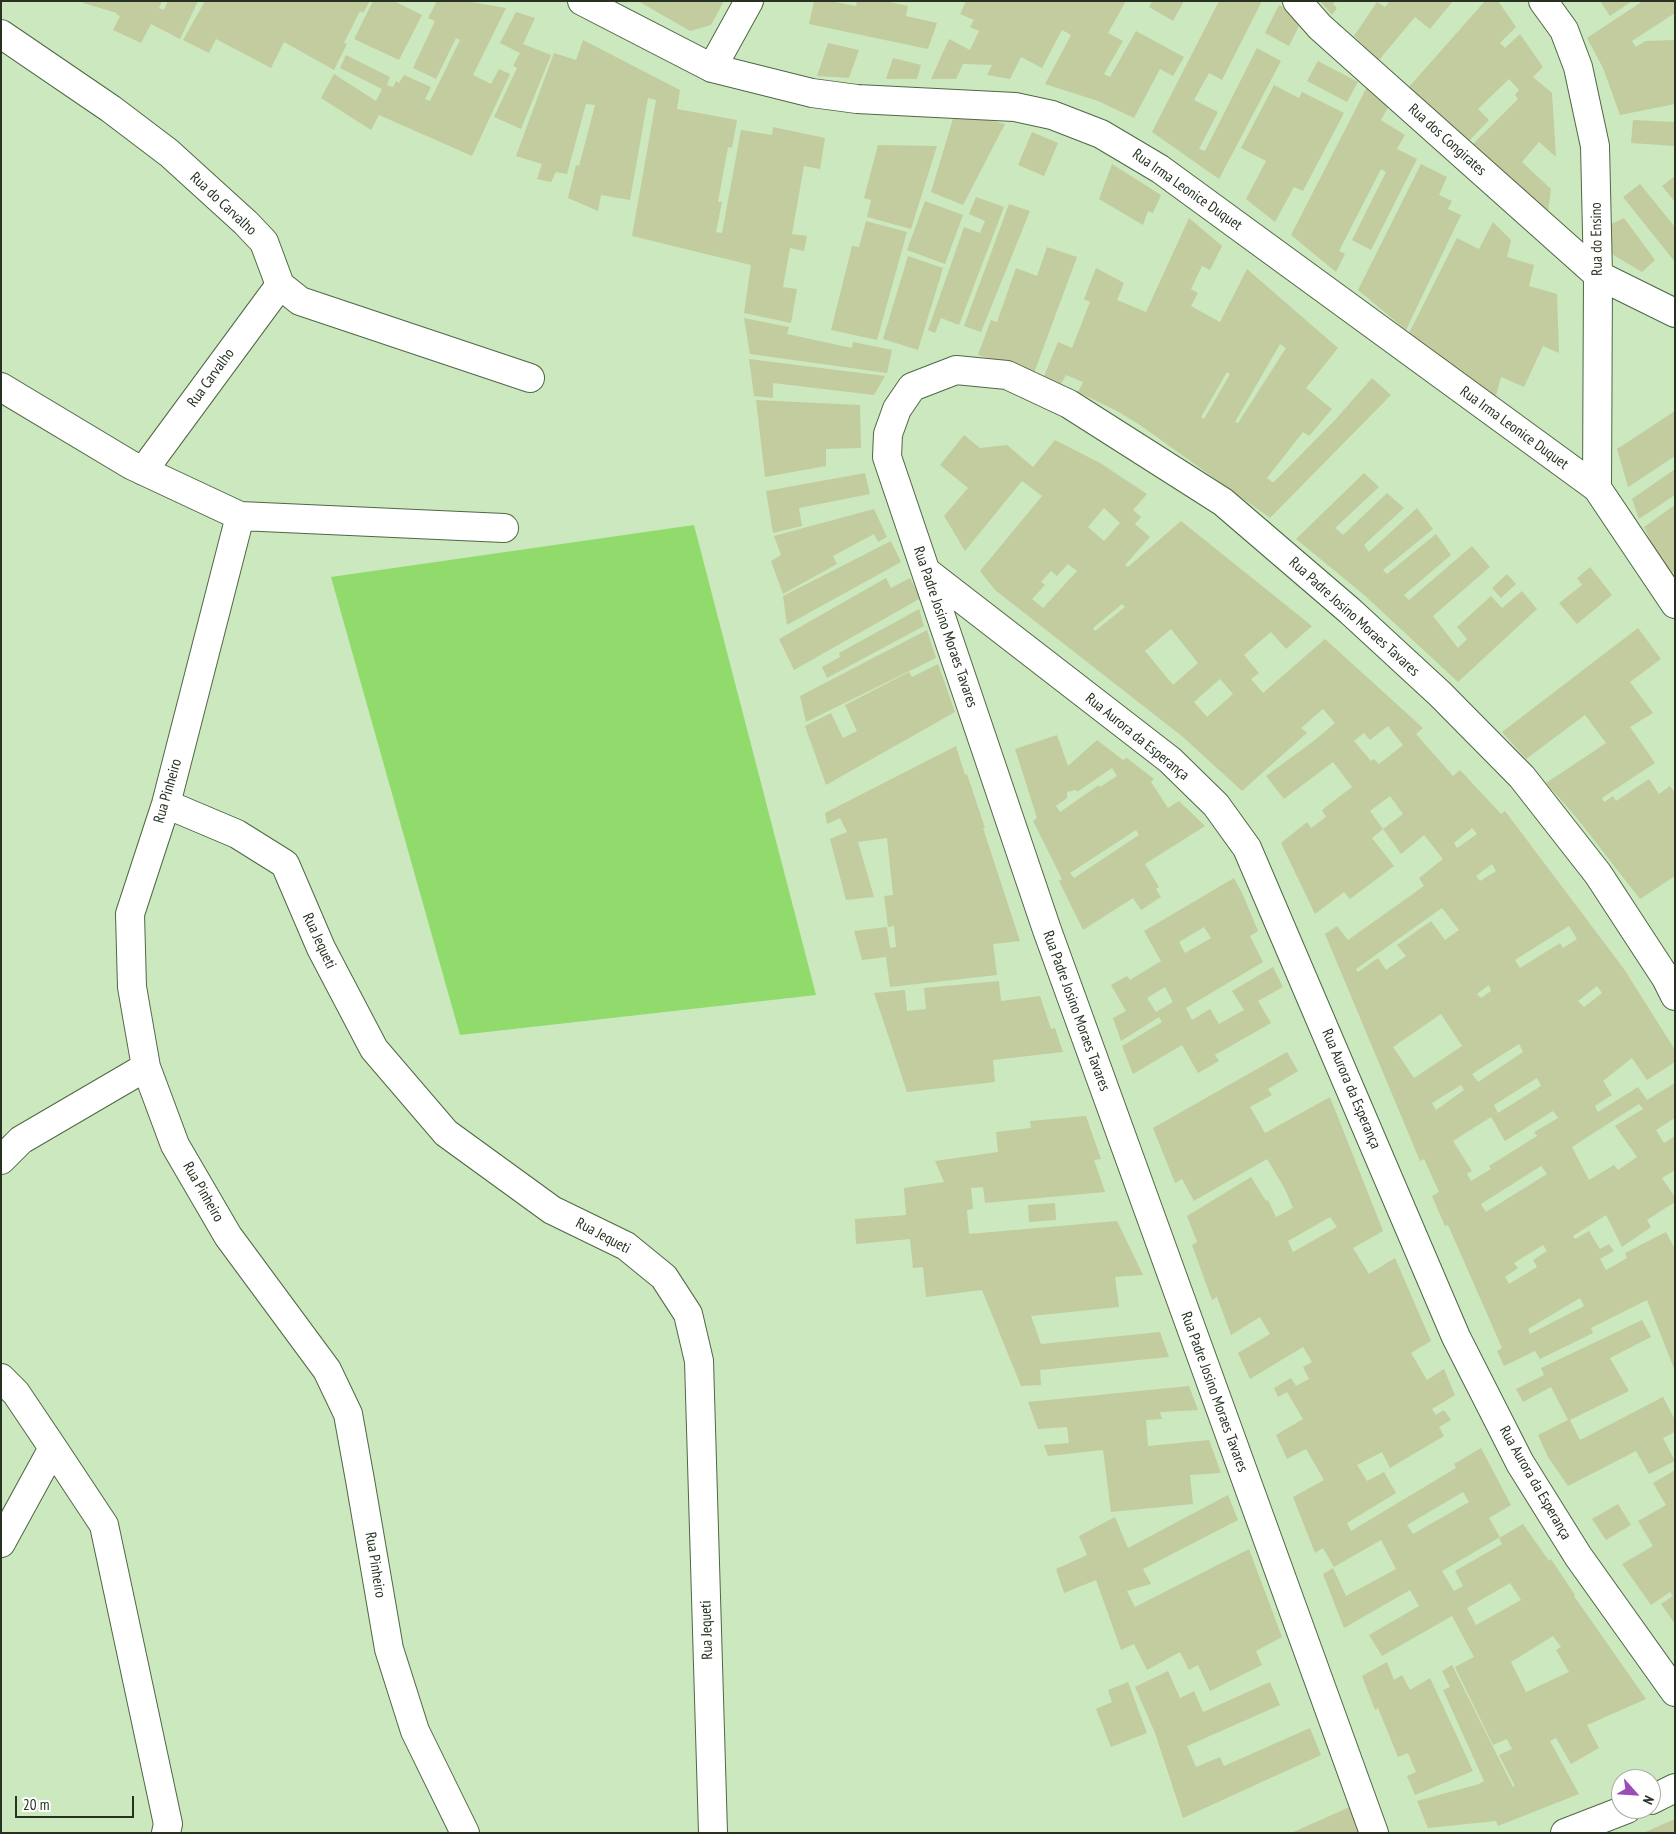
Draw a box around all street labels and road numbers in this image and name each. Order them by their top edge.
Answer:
street label: Rua dos Congirates [1404,100,1490,180]
street label: Rua Irma Leonice Duquet [1129,145,1245,235]
street label: Rua do Carvalho [186,169,260,239]
street label: Rua do Ensino [1587,202,1607,276]
street label: Rua Carvalho [184,345,238,411]
street label: Rua Irma Leonice Duquet [1456,383,1572,473]
street label: Rua Padre Josino Moraes Tavares [909,544,981,710]
street label: Rua Padre Josino Moraes Tavares [1285,554,1423,680]
street label: Rua Aurora da Esperança [1081,690,1193,784]
street label: Rua Pinheiro [150,757,186,825]
street label: Rua Jequeti [298,910,340,972]
street label: Rua Padre Josino Moraes Tavares [1039,928,1113,1094]
street label: Rua Aurora da Esperança [1318,1026,1384,1152]
street label: Rua Pinheiro [179,1159,227,1225]
street label: Rua Jequeti [573,1214,633,1258]
street label: Rua Padre Josino Moraes Tavares [1177,1309,1251,1475]
street label: Rua Aurora da Esperança [1495,1423,1575,1543]
street label: Rua Pinheiro [361,1531,389,1599]
street label: Rua Jequeti [697,1600,717,1660]

